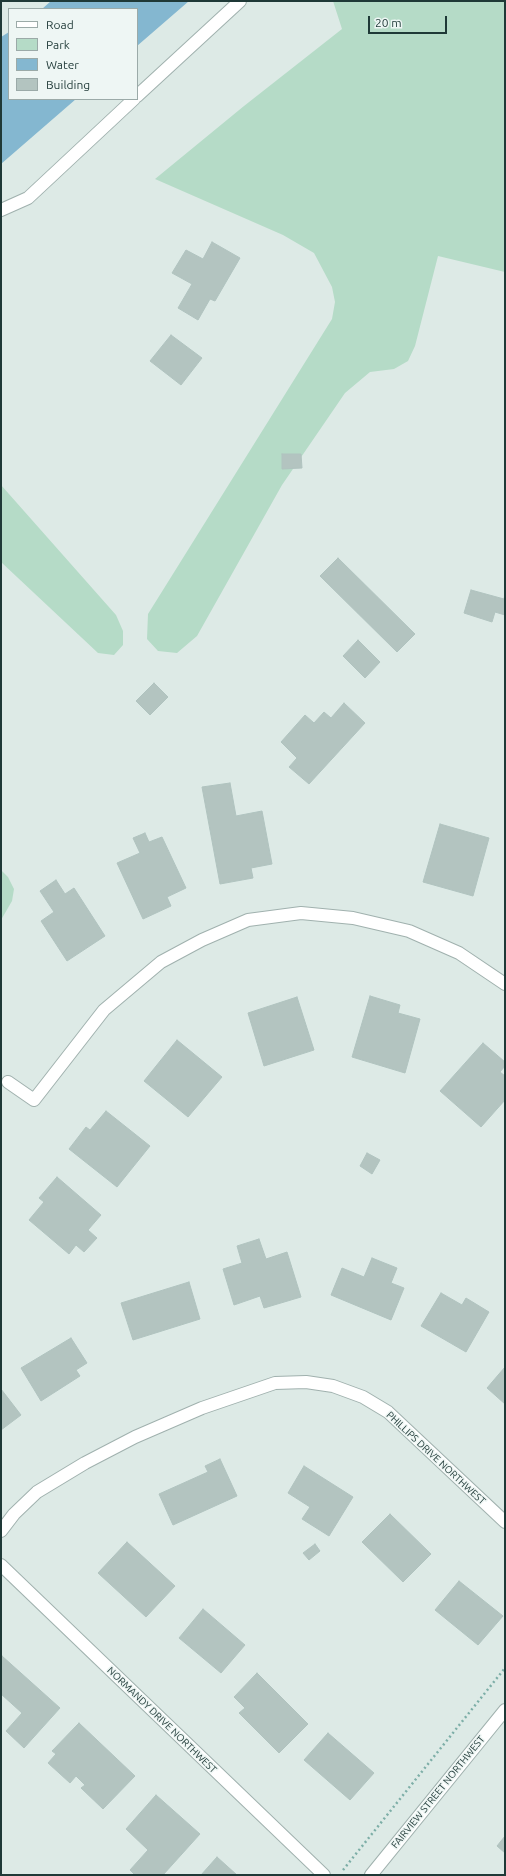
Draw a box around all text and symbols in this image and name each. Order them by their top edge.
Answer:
legend [8,8,138,100]
scale bar [370,8,449,34]
text: 20 m [375,16,402,29]
text: Road [46,18,74,31]
text: Park [46,38,70,51]
text: Water [46,58,79,71]
text: Building [46,78,90,91]
street label: PHILLIPS DRIVE NORTHWEST [384,1409,488,1507]
street label: NORMANDY DRIVE NORTHWEST [105,1664,219,1776]
street label: FAIRVIEW STREET NORTHWEST [389,1733,487,1851]

